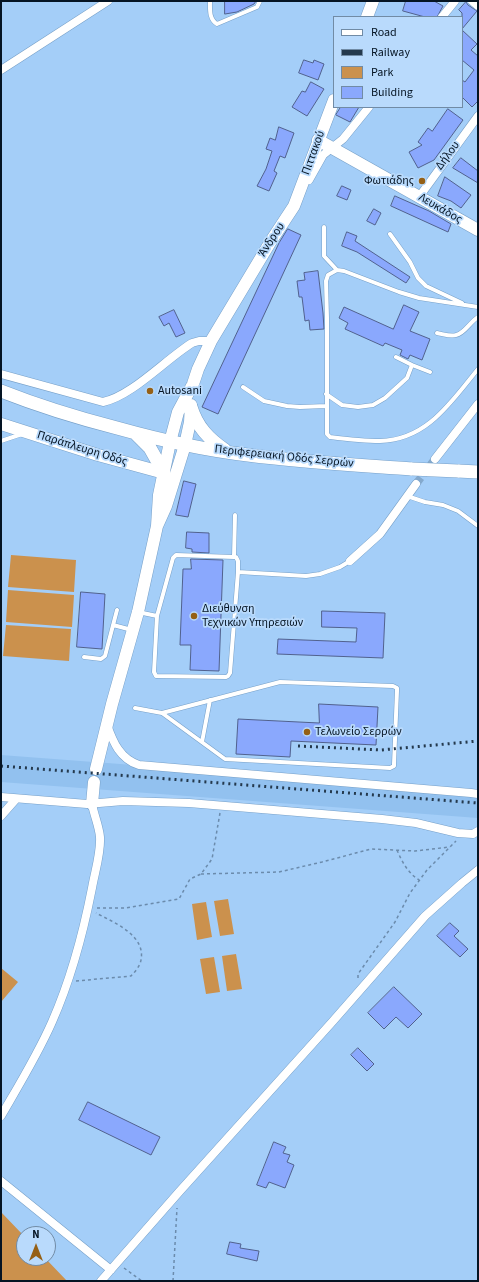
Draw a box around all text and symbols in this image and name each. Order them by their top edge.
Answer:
legend [333,16,463,108]
text: Road [371,24,397,41]
text: Railway [371,44,410,61]
text: Park [371,64,393,81]
text: Building [371,84,413,101]
street label: Πιττακού [299,129,329,177]
street label: Δήλου [433,139,463,173]
place label: Φωτιάδης [364,174,414,188]
marker: Φωτιάδης [417,176,427,186]
street label: Λευκάδος [416,191,464,227]
street label: Άνδρου [256,220,288,260]
place label: Autosani [158,384,202,398]
marker: Autosani [145,386,155,396]
street label: Παράπλευρη Οδός [35,428,129,470]
street label: Περιφερειακή Οδός Σερρών [214,443,354,471]
place label: Διεύθυνση Τεχνικών Υπηρεσιών [202,602,303,630]
marker: Διεύθυνση Τεχνικών Υπηρεσιών [189,611,199,621]
place label: Τελωνείο Σερρών [315,725,402,739]
marker: Τελωνείο Σερρών [302,727,312,737]
north arrow [16,1226,56,1266]
text: N [32,1227,40,1242]

